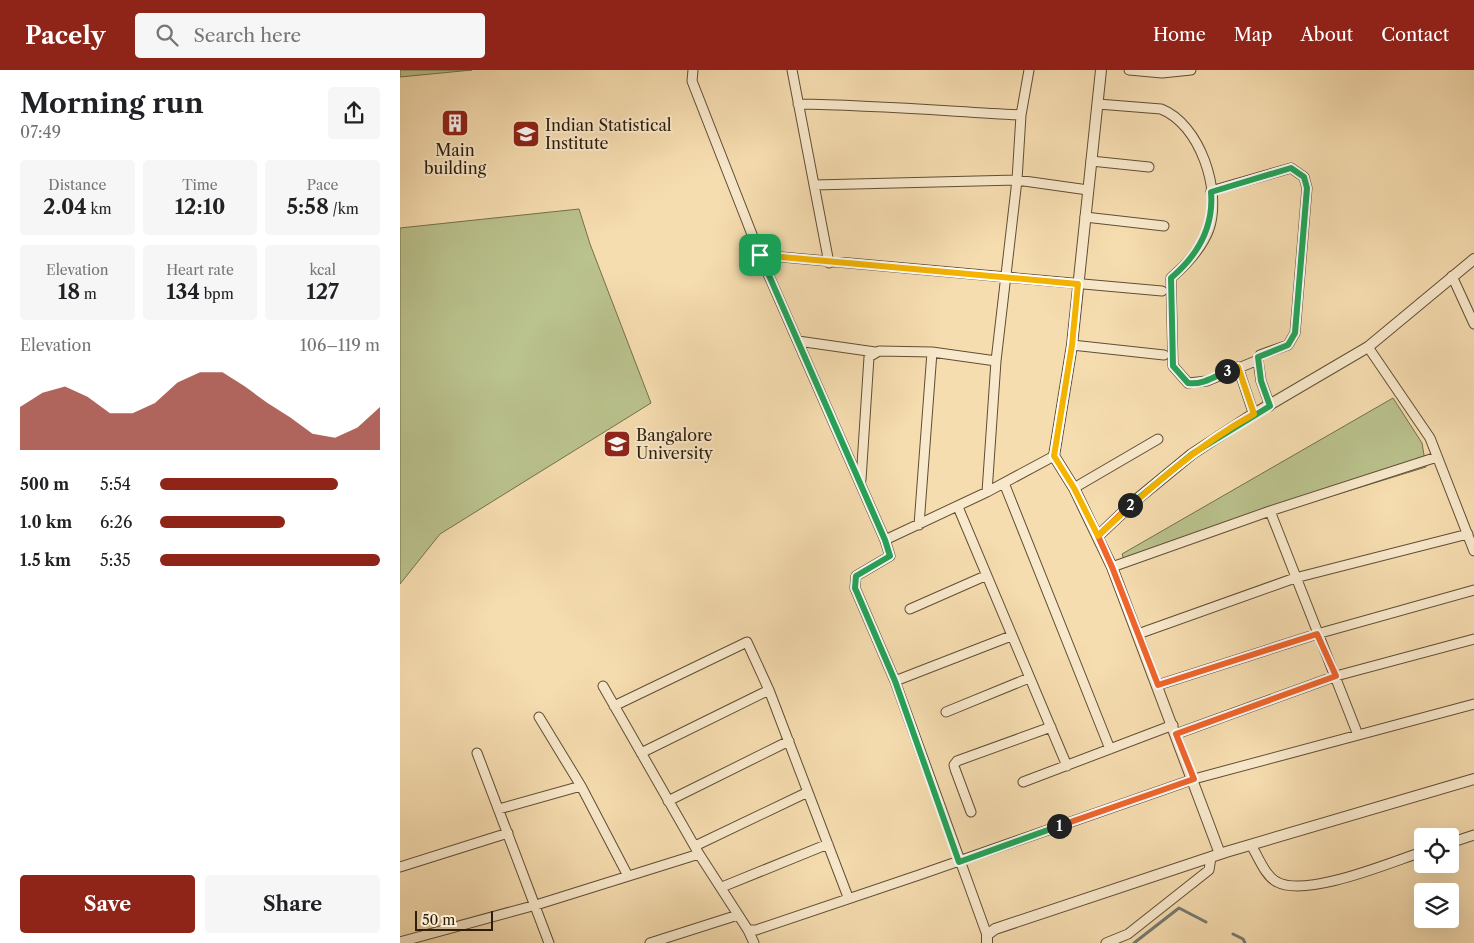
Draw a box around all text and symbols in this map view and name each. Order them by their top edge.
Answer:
search box [135,13,485,58]
text: Pacely [25,21,105,50]
icon: search [153,21,181,49]
text: Search here [193,24,301,47]
text: Home [1153,24,1206,46]
text: Map [1234,24,1272,46]
text: About [1300,24,1353,46]
text: Contact [1381,24,1449,46]
text: Morning run [20,86,204,120]
button: share [328,87,380,139]
building icon: Main building [440,108,470,138]
place label: Indian Statistical Institute [545,115,672,153]
school or university icon: Indian Statistical Institute [511,119,541,149]
text: 07:49 [20,122,61,142]
place label: Main building [424,140,487,178]
text: Distance [48,176,106,194]
text: Time [182,176,218,194]
text: Pace [307,176,338,194]
text: 2.04 [43,194,87,219]
text: 12:10 [175,194,225,219]
text: 5:58 [287,194,329,219]
text: km [87,200,112,218]
text: /km [329,200,359,218]
pin [739,234,781,276]
icon: arrive [746,241,774,269]
text: Elevation [46,261,109,279]
text: Heart rate [166,261,234,279]
text: kcal [309,261,336,279]
text: 18 [58,279,80,304]
text: 134 [166,279,200,304]
text: 127 [306,279,339,304]
text: m [80,285,97,303]
text: bpm [200,285,234,303]
text: Elevation [20,335,91,355]
text: 106–119 m [300,335,380,355]
pin: 3 [1214,358,1240,384]
text: 3 [1224,362,1231,380]
place label: Bangalore University [636,425,714,463]
school or university icon: Bangalore University [602,429,632,459]
text: 500 m [20,474,69,494]
text: 5:54 [100,474,131,494]
pin: 2 [1118,492,1142,518]
text: 2 [1126,496,1135,514]
text: 1.0 km [20,512,72,532]
text: 6:26 [100,512,132,532]
text: 1.5 km [20,550,71,570]
text: 5:35 [100,550,131,570]
pin: 1 [1046,814,1072,838]
text: 1 [1056,817,1063,835]
map controls [1414,828,1459,928]
button: locate [1414,828,1459,873]
button: Save [20,875,195,933]
button: Share [205,875,380,933]
button: layers [1414,883,1459,928]
scale bar [415,908,492,931]
text: 50 m [422,911,455,929]

